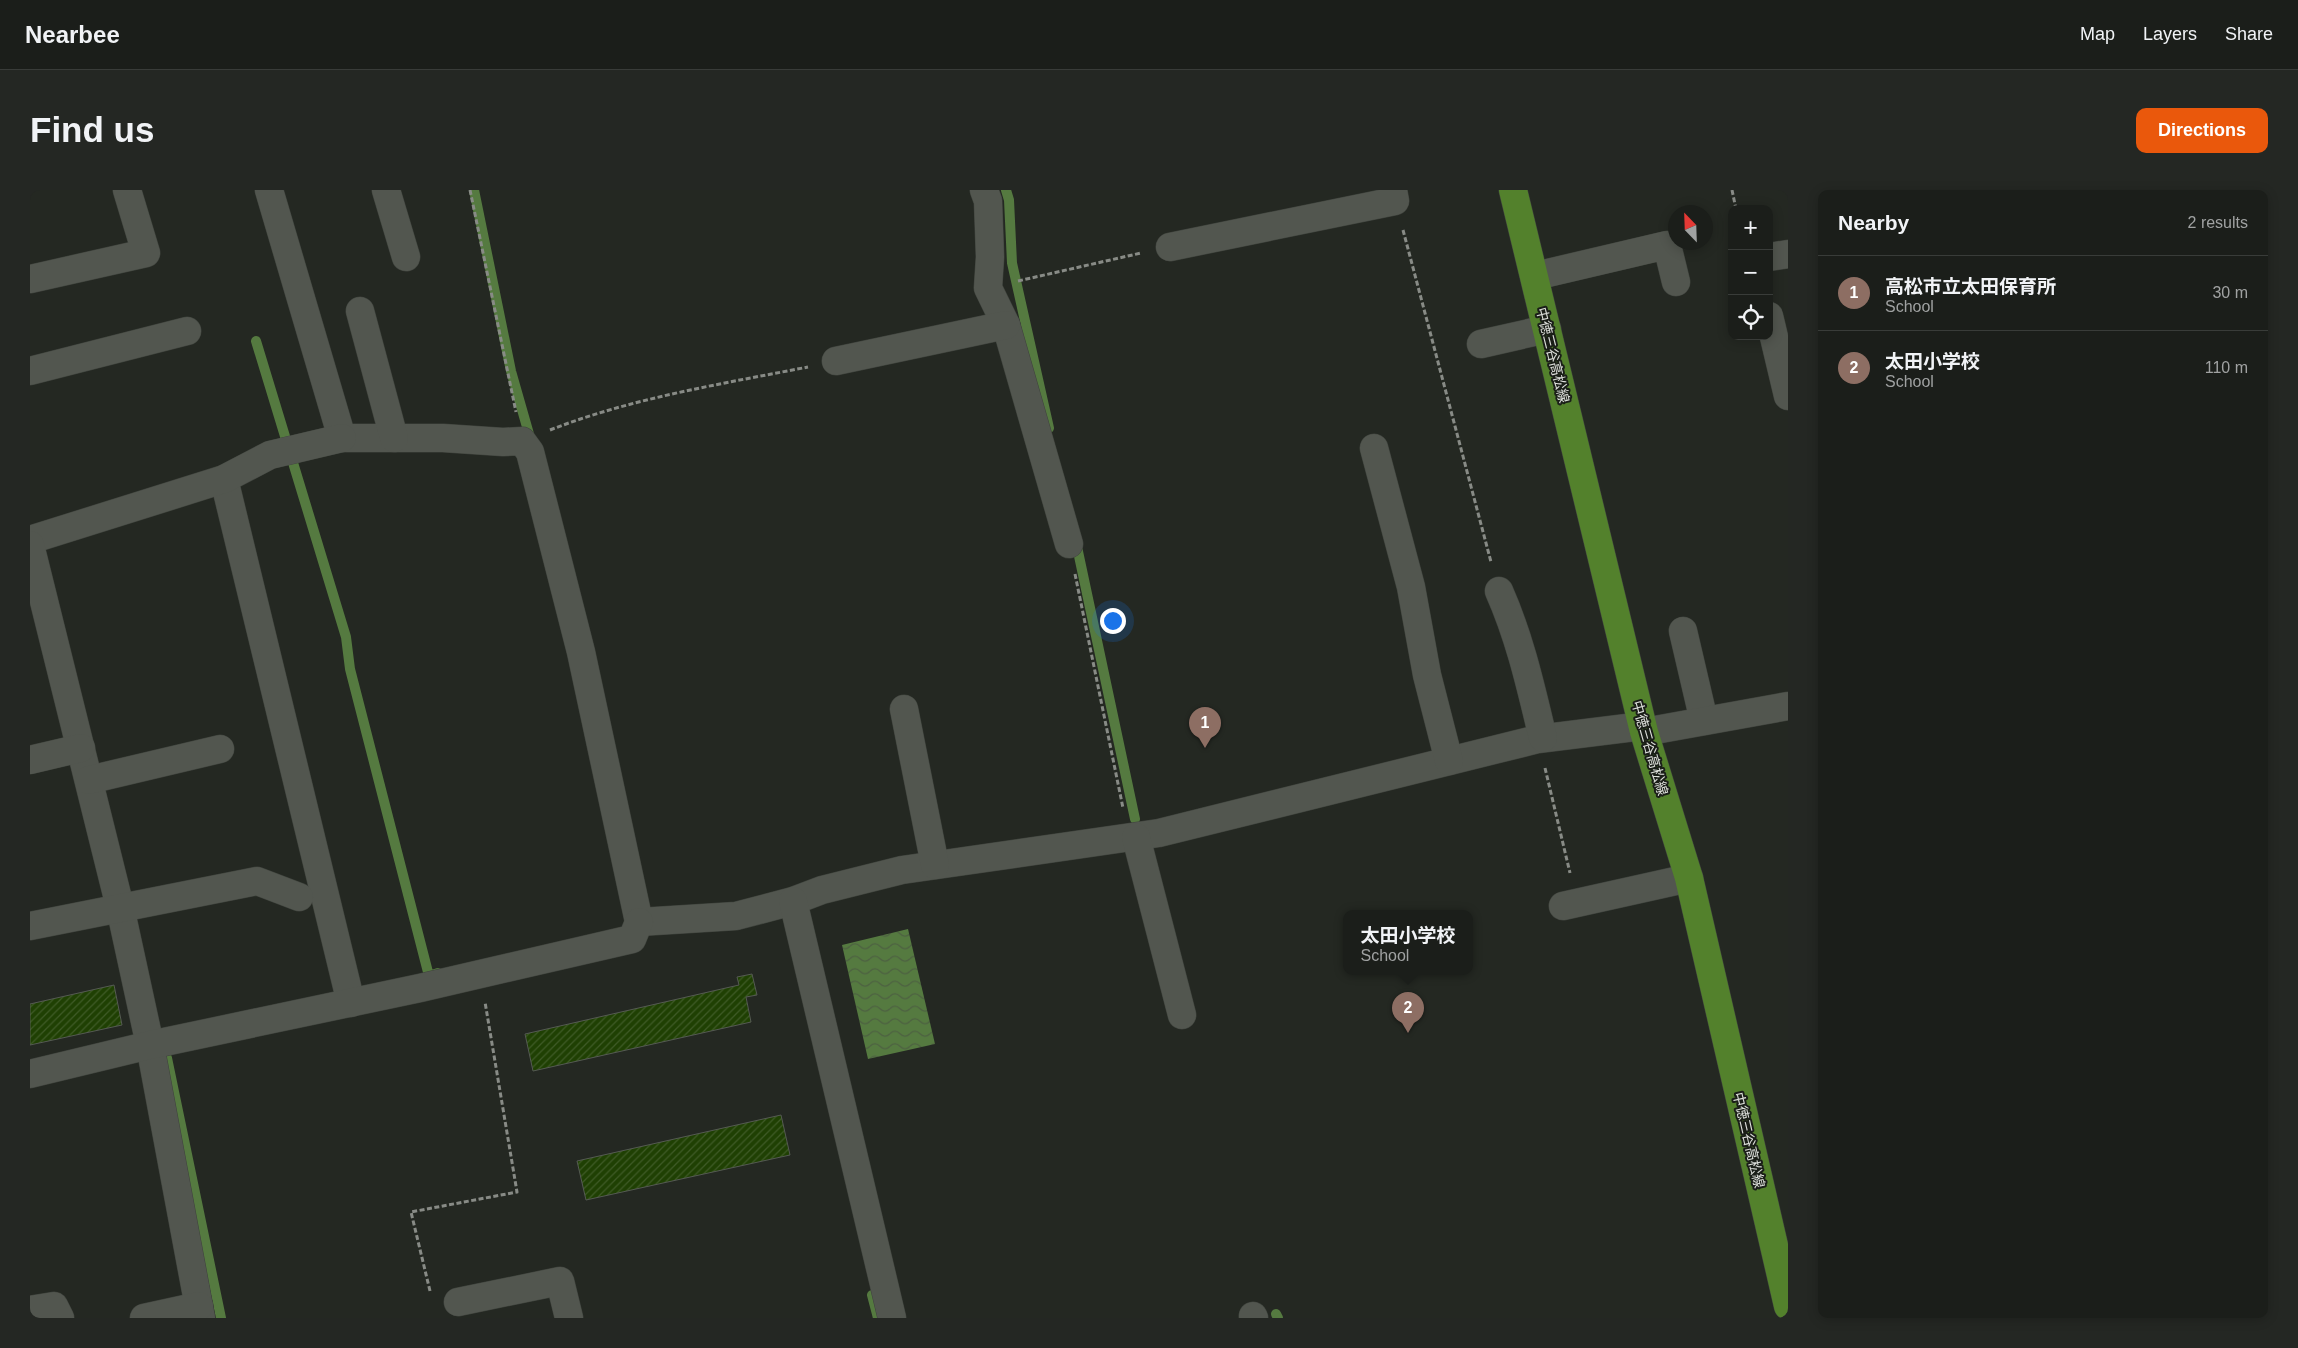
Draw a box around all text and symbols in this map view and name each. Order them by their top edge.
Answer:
text: Nearbee [25,21,120,48]
text: Map [2080,24,2115,44]
text: Layers [2143,24,2197,44]
text: Share [2225,24,2273,44]
button: Directions [2136,108,2268,153]
text: Find us [30,110,154,149]
north arrow [1668,205,1713,250]
map controls [1728,205,1773,340]
button: + [1728,205,1773,250]
text: Nearby [1838,211,1909,234]
text: 2 results [2188,214,2248,231]
button: − [1728,250,1773,295]
text: 高松市立太田保育所 [1885,276,2056,297]
text: 1 [1850,284,1858,301]
text: 30 m [2212,284,2248,301]
button: locate [1728,295,1773,340]
text: School [1885,298,1934,315]
street label: 中徳三谷高松線 [1533,306,1573,404]
text: 太田小学校 [1885,351,1980,372]
text: 2 [1850,359,1858,376]
text: 110 m [2205,359,2248,376]
text: School [1885,373,1934,390]
your location [1100,608,1126,634]
street label: 中徳三谷高松線 [1629,699,1671,797]
pin: 1 [1189,707,1221,748]
popup [1343,910,1473,975]
text: 太田小学校 [1360,925,1456,946]
text: School [1360,947,1409,964]
pin: 2 [1392,992,1424,1033]
street label: 中徳三谷高松線 [1730,1090,1768,1190]

